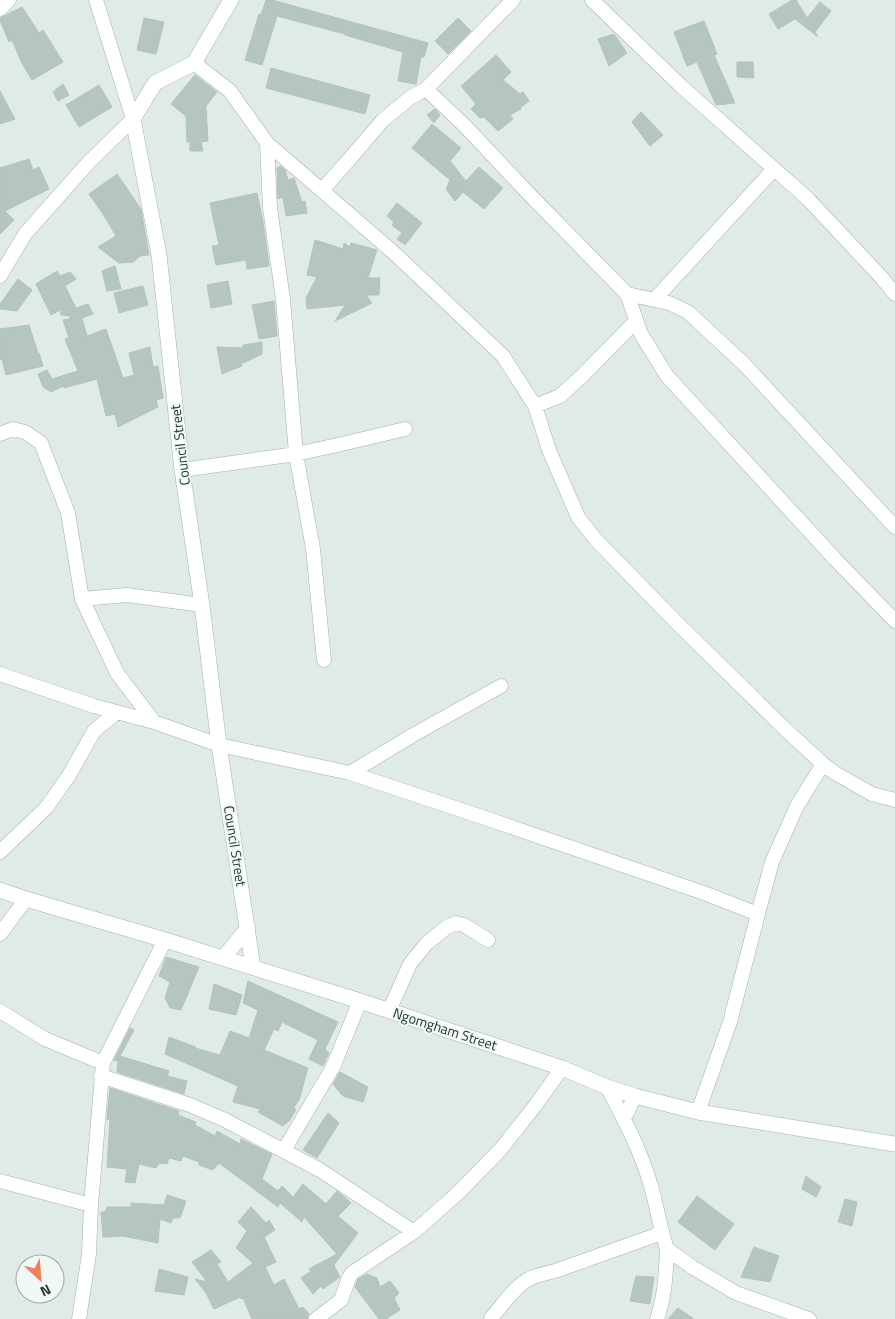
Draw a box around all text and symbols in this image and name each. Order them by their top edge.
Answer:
street label: Council Street [164,403,195,487]
street label: Council Street [219,804,252,888]
street label: Ngomgham Street [390,1002,500,1055]
north arrow [15,1254,65,1304]
text: N [37,1280,55,1303]

